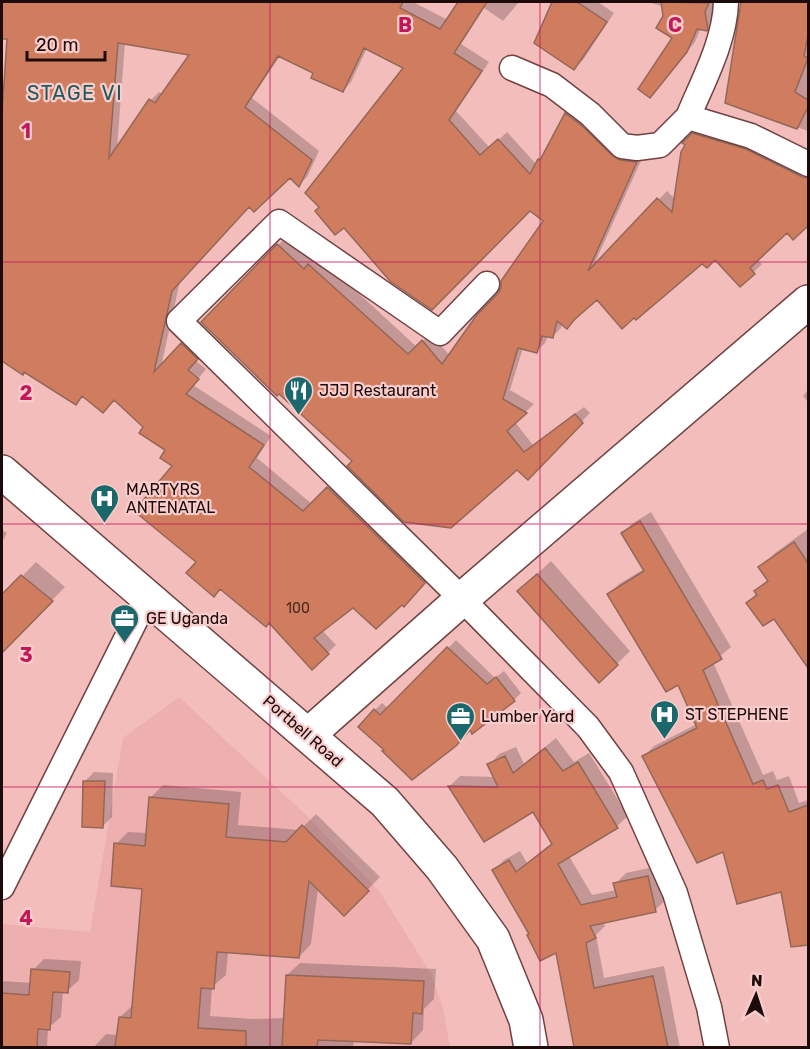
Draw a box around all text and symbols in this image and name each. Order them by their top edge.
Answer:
text: B [398,13,412,37]
text: C [668,13,682,37]
scale bar [27,24,105,62]
text: 20 m [36,34,78,56]
district label: STAGE VI [27,81,123,105]
text: 1 [21,119,31,143]
restaurant icon: JJJ Restaurant [282,374,314,416]
text: 2 [20,381,33,405]
place label: JJJ Restaurant [319,381,436,400]
place label: MARTYRS ANTENATAL [126,480,215,517]
hospital icon: MARTYRS ANTENATAL [89,482,121,524]
house number: 100 [286,600,310,617]
office icon: GE Uganda [109,602,141,644]
place label: GE Uganda [146,609,228,628]
text: 3 [19,643,33,667]
street label: Portbell Road [259,691,347,771]
hospital icon: ST STEPHENE [648,698,680,740]
office icon: Lumber Yard [444,700,476,742]
place label: ST STEPHENE [685,705,789,724]
place label: Lumber Yard [481,707,574,726]
text: 4 [19,906,33,930]
north arrow [726,965,786,1025]
text: N [751,971,763,990]

